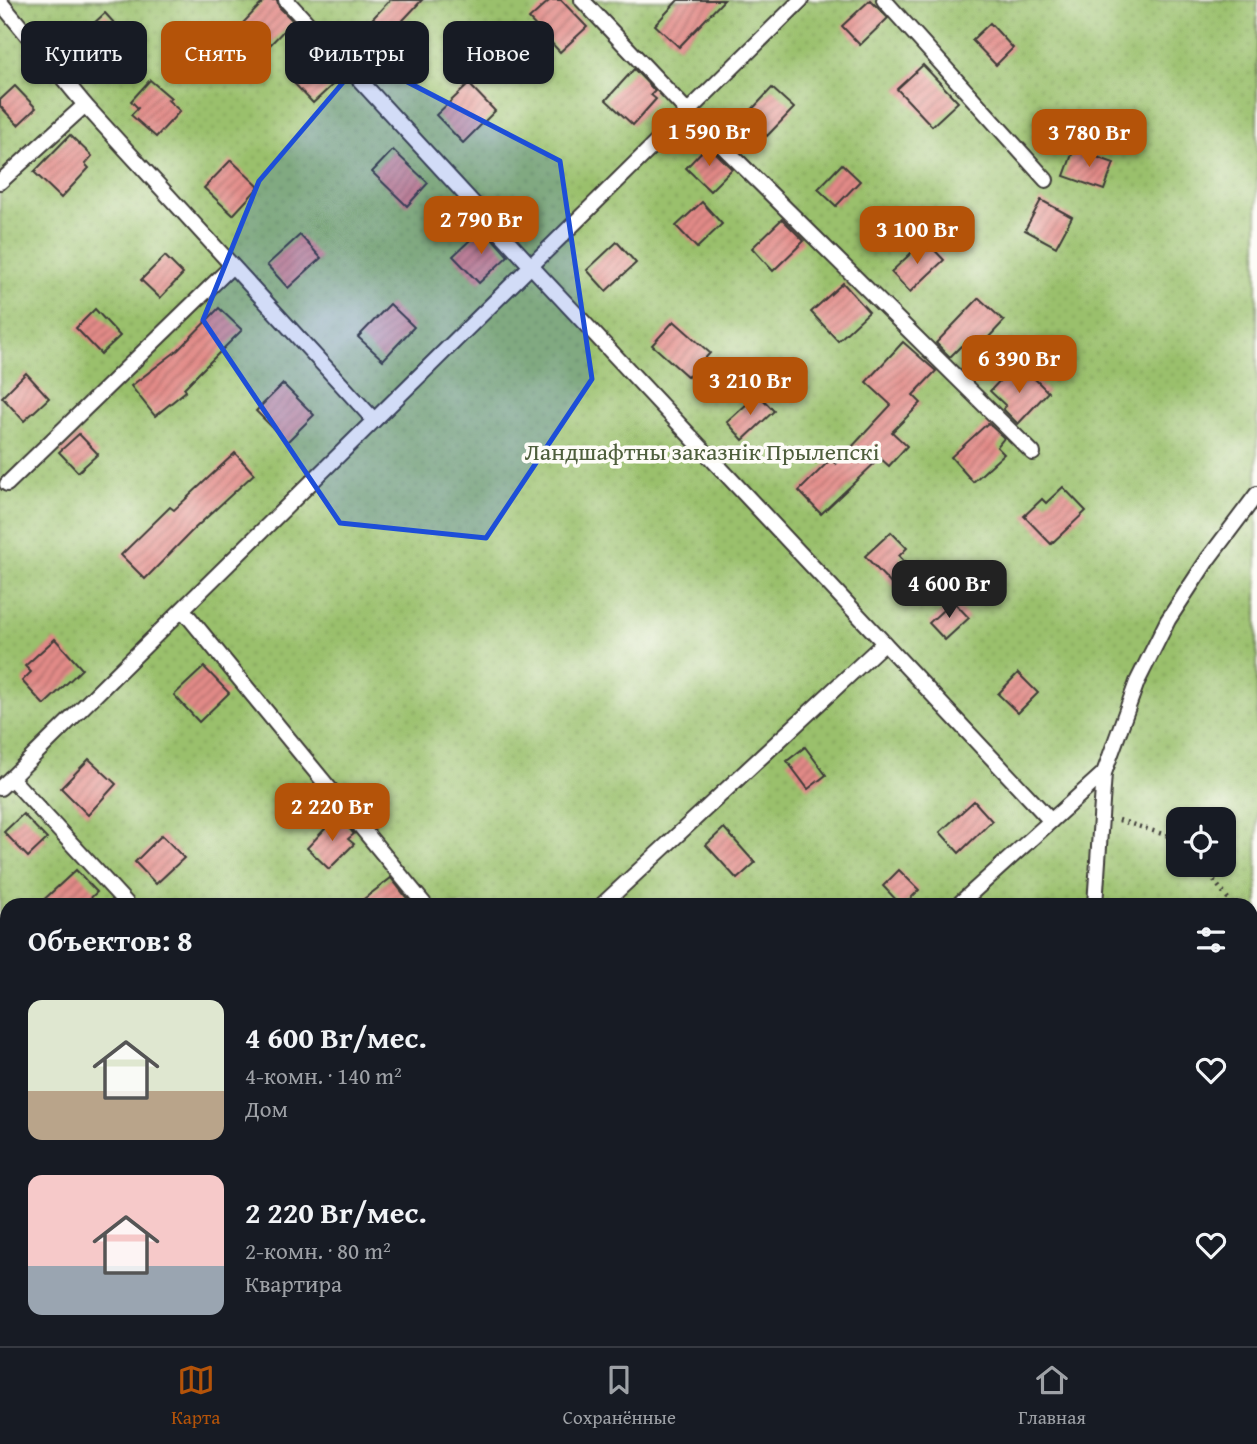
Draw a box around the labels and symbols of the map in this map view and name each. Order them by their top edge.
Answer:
pin: 1 590 Br [637,108,781,168]
pin: 3 780 Br [1017,110,1161,169]
pin: 2 790 Br [409,196,553,256]
pin: 3 100 Br [845,206,989,266]
pin: 6 390 Br [947,336,1091,395]
pin: 3 210 Br [678,358,822,417]
park label: Ландшафтны заказнік Прылепскі [525,434,880,469]
pin: 4 600 Br [877,560,1021,620]
pin: 2 220 Br [260,784,404,843]

